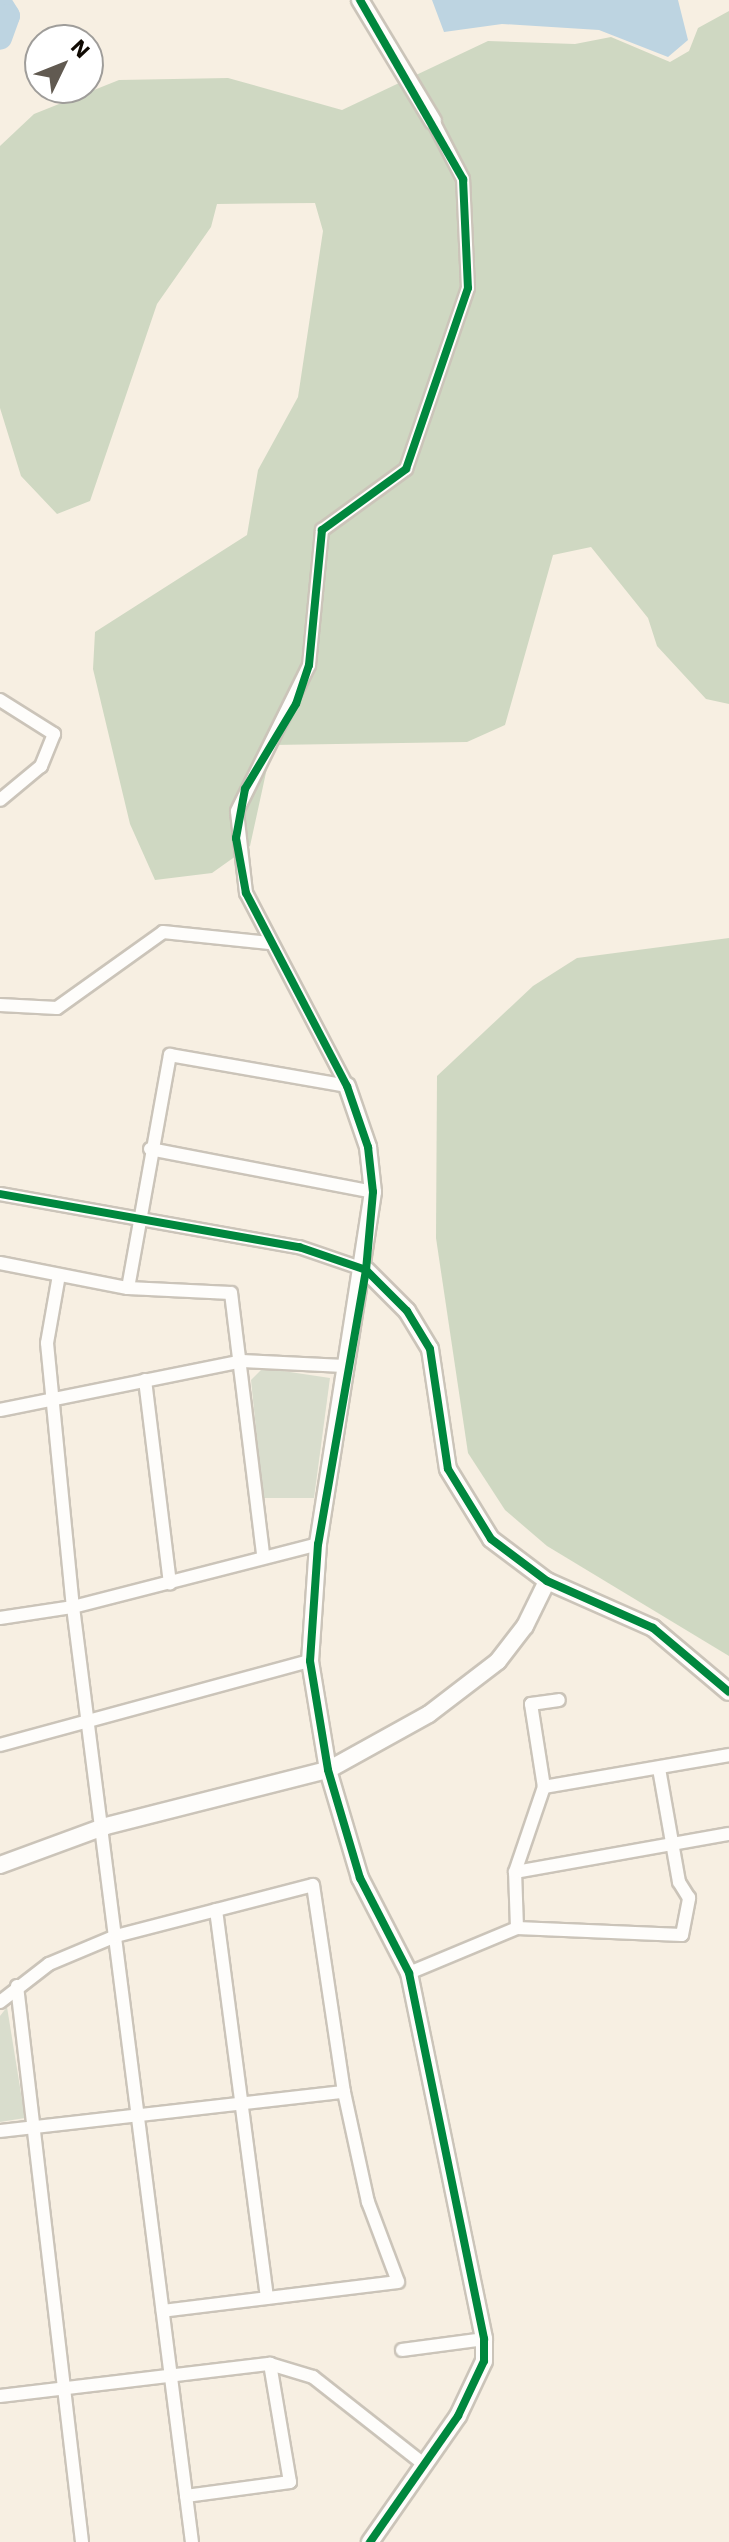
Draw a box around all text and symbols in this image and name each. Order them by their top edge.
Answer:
north arrow [24,24,104,104]
text: N [66,34,95,63]

